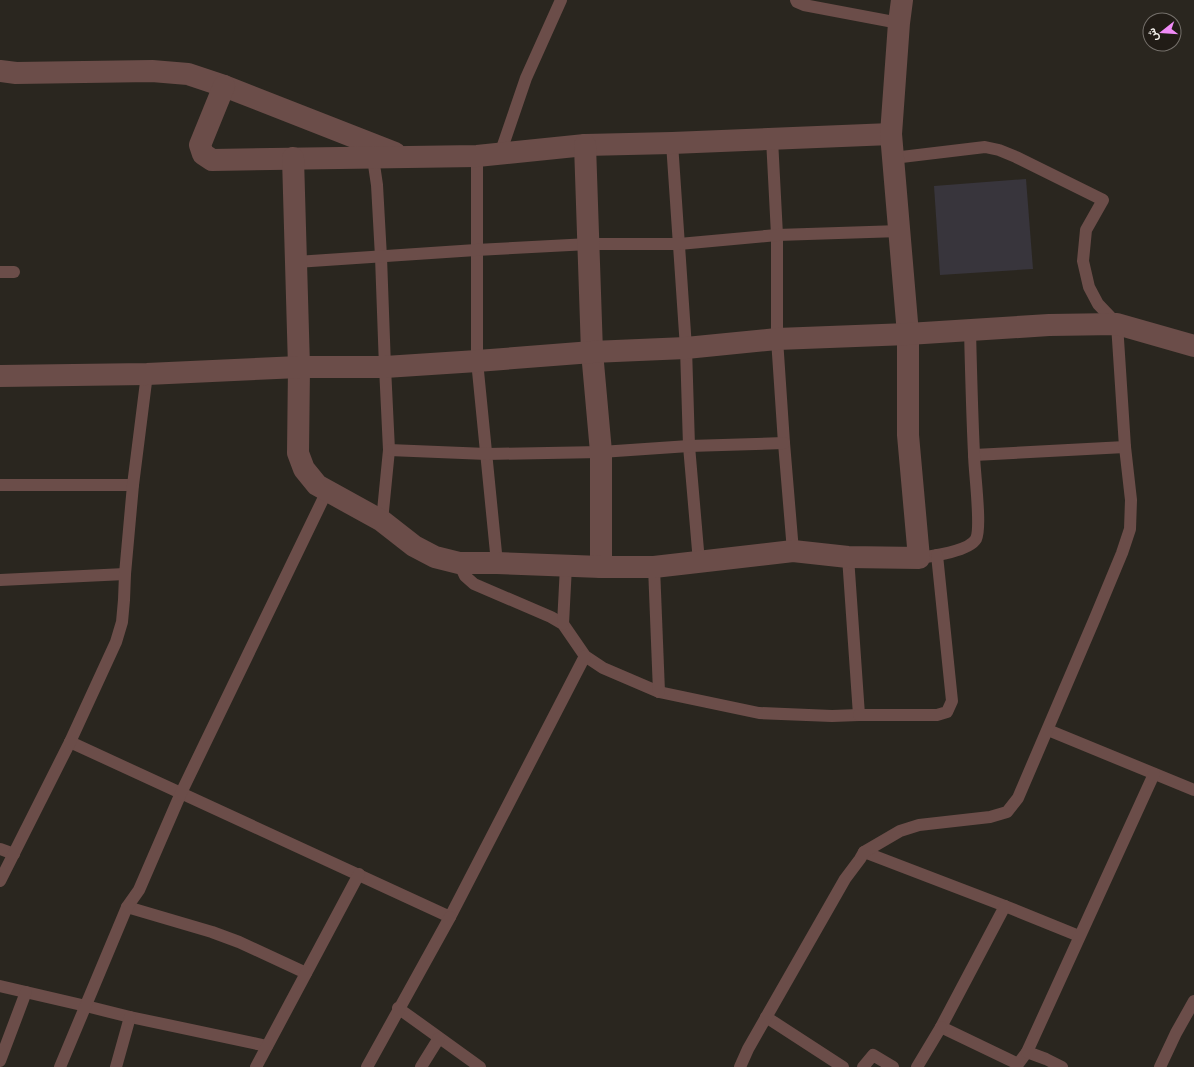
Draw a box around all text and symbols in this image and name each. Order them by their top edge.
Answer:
north arrow [1142,12,1182,52]
text: ش [1144,26,1162,43]

